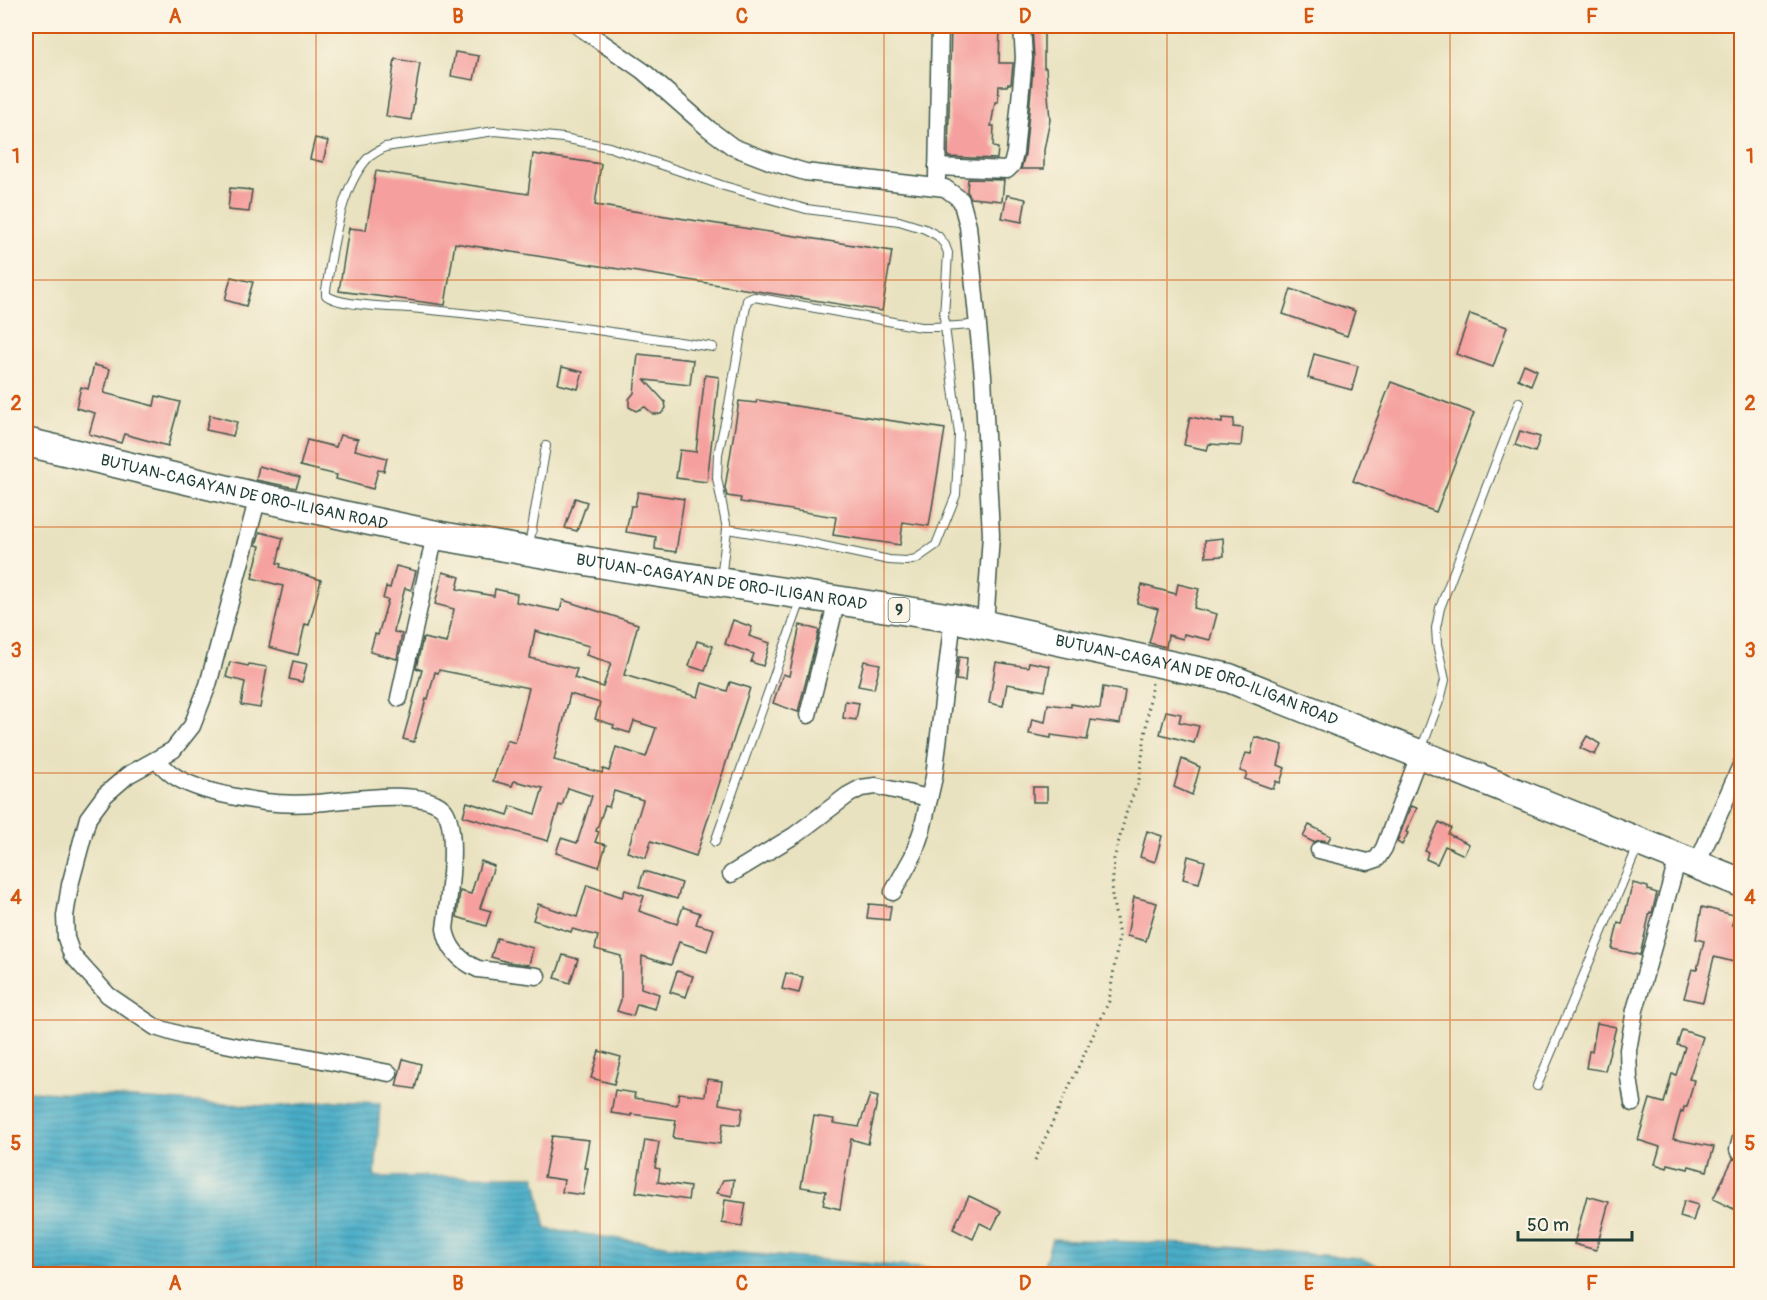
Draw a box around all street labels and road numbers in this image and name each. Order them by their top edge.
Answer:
street label: BUTUAN-CAGAYAN DE ORO-ILIGAN ROAD [99,450,390,534]
street label: BUTUAN-CAGAYAN DE ORO-ILIGAN ROAD [575,549,868,615]
road number: 9 [888,598,910,622]
street label: BUTUAN-CAGAYAN DE ORO-ILIGAN ROAD [1053,631,1341,731]

